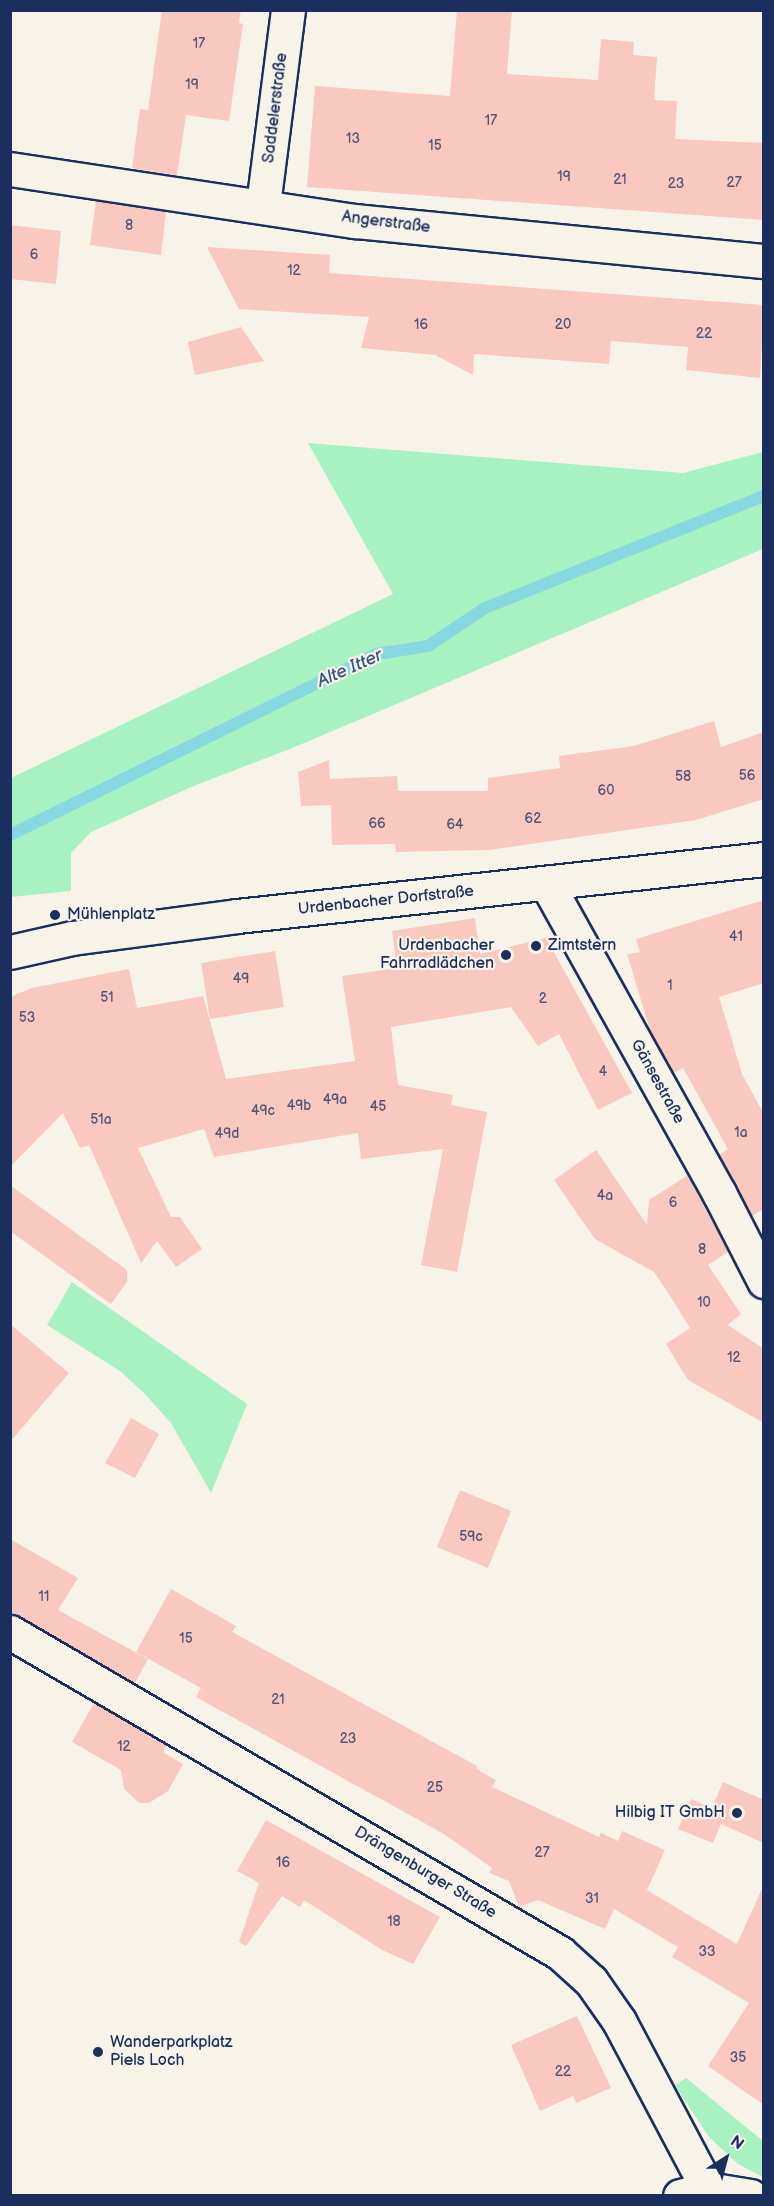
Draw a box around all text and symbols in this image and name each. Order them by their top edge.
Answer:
house number: 17 [193,36,205,52]
street label: Saddelerstraße [260,52,292,164]
house number: 19 [185,77,199,93]
house number: 17 [485,113,497,129]
house number: 13 [346,131,360,147]
house number: 15 [428,138,442,154]
house number: 19 [557,169,571,185]
house number: 21 [613,172,627,188]
house number: 27 [726,175,742,191]
house number: 23 [668,176,684,192]
street label: Angerstraße [341,208,431,238]
house number: 8 [125,218,133,234]
house number: 6 [30,247,38,263]
house number: 12 [287,263,301,279]
house number: 16 [414,317,428,333]
house number: 20 [555,317,571,333]
house number: 22 [696,326,712,342]
water label: Alte Itter [314,645,386,693]
house number: 56 [739,768,755,784]
house number: 58 [675,769,691,785]
house number: 60 [598,783,614,799]
house number: 62 [525,811,541,827]
house number: 66 [368,816,386,832]
house number: 64 [446,817,464,833]
street label: Urdenbacher Dorfstraße [297,882,475,920]
place label: Mühlenplatz [67,905,155,925]
marker: Mühlenplatz [48,908,62,922]
house number: 41 [729,929,743,945]
place label: Urdenbacher Fahrradlädchen [380,936,494,974]
place label: Zimtstern [548,936,616,956]
marker: Zimtstern [529,939,543,953]
marker: Urdenbacher Fahrradlädchen [499,948,513,962]
house number: 49 [233,971,249,987]
house number: 1 [667,978,673,994]
house number: 51 [100,990,114,1006]
house number: 2 [539,991,547,1007]
house number: 53 [19,1010,35,1026]
street label: Gänsestraße [626,1037,688,1127]
house number: 4 [599,1064,607,1080]
house number: 49a [323,1092,347,1108]
house number: 49b [287,1098,311,1114]
house number: 45 [370,1099,386,1115]
house number: 49c [251,1103,275,1119]
house number: 51a [90,1112,112,1128]
house number: 1a [734,1125,748,1141]
house number: 49d [215,1126,239,1142]
house number: 4a [597,1188,613,1204]
house number: 6 [669,1195,677,1211]
house number: 8 [698,1242,706,1258]
house number: 10 [697,1295,711,1311]
house number: 12 [727,1350,741,1366]
house number: 59c [459,1529,483,1545]
house number: 11 [39,1589,49,1605]
house number: 15 [179,1631,193,1647]
house number: 21 [271,1692,285,1708]
house number: 23 [340,1731,356,1747]
house number: 12 [117,1739,131,1755]
house number: 25 [427,1780,443,1796]
place label: Hilbig IT GmbH [615,1803,725,1823]
marker: Hilbig IT GmbH [730,1806,744,1820]
street label: Drängenburger Straße [350,1823,500,1923]
house number: 27 [534,1845,550,1861]
house number: 16 [276,1855,290,1871]
house number: 31 [585,1891,599,1907]
house number: 18 [387,1914,401,1930]
house number: 33 [698,1944,716,1960]
place label: Wanderparkplatz Piels Loch [110,2033,232,2071]
marker: Wanderparkplatz Piels Loch [91,2045,105,2059]
house number: 35 [730,2050,746,2066]
house number: 22 [555,2064,571,2080]
north arrow [696,2128,756,2188]
text: N [726,2132,747,2154]

